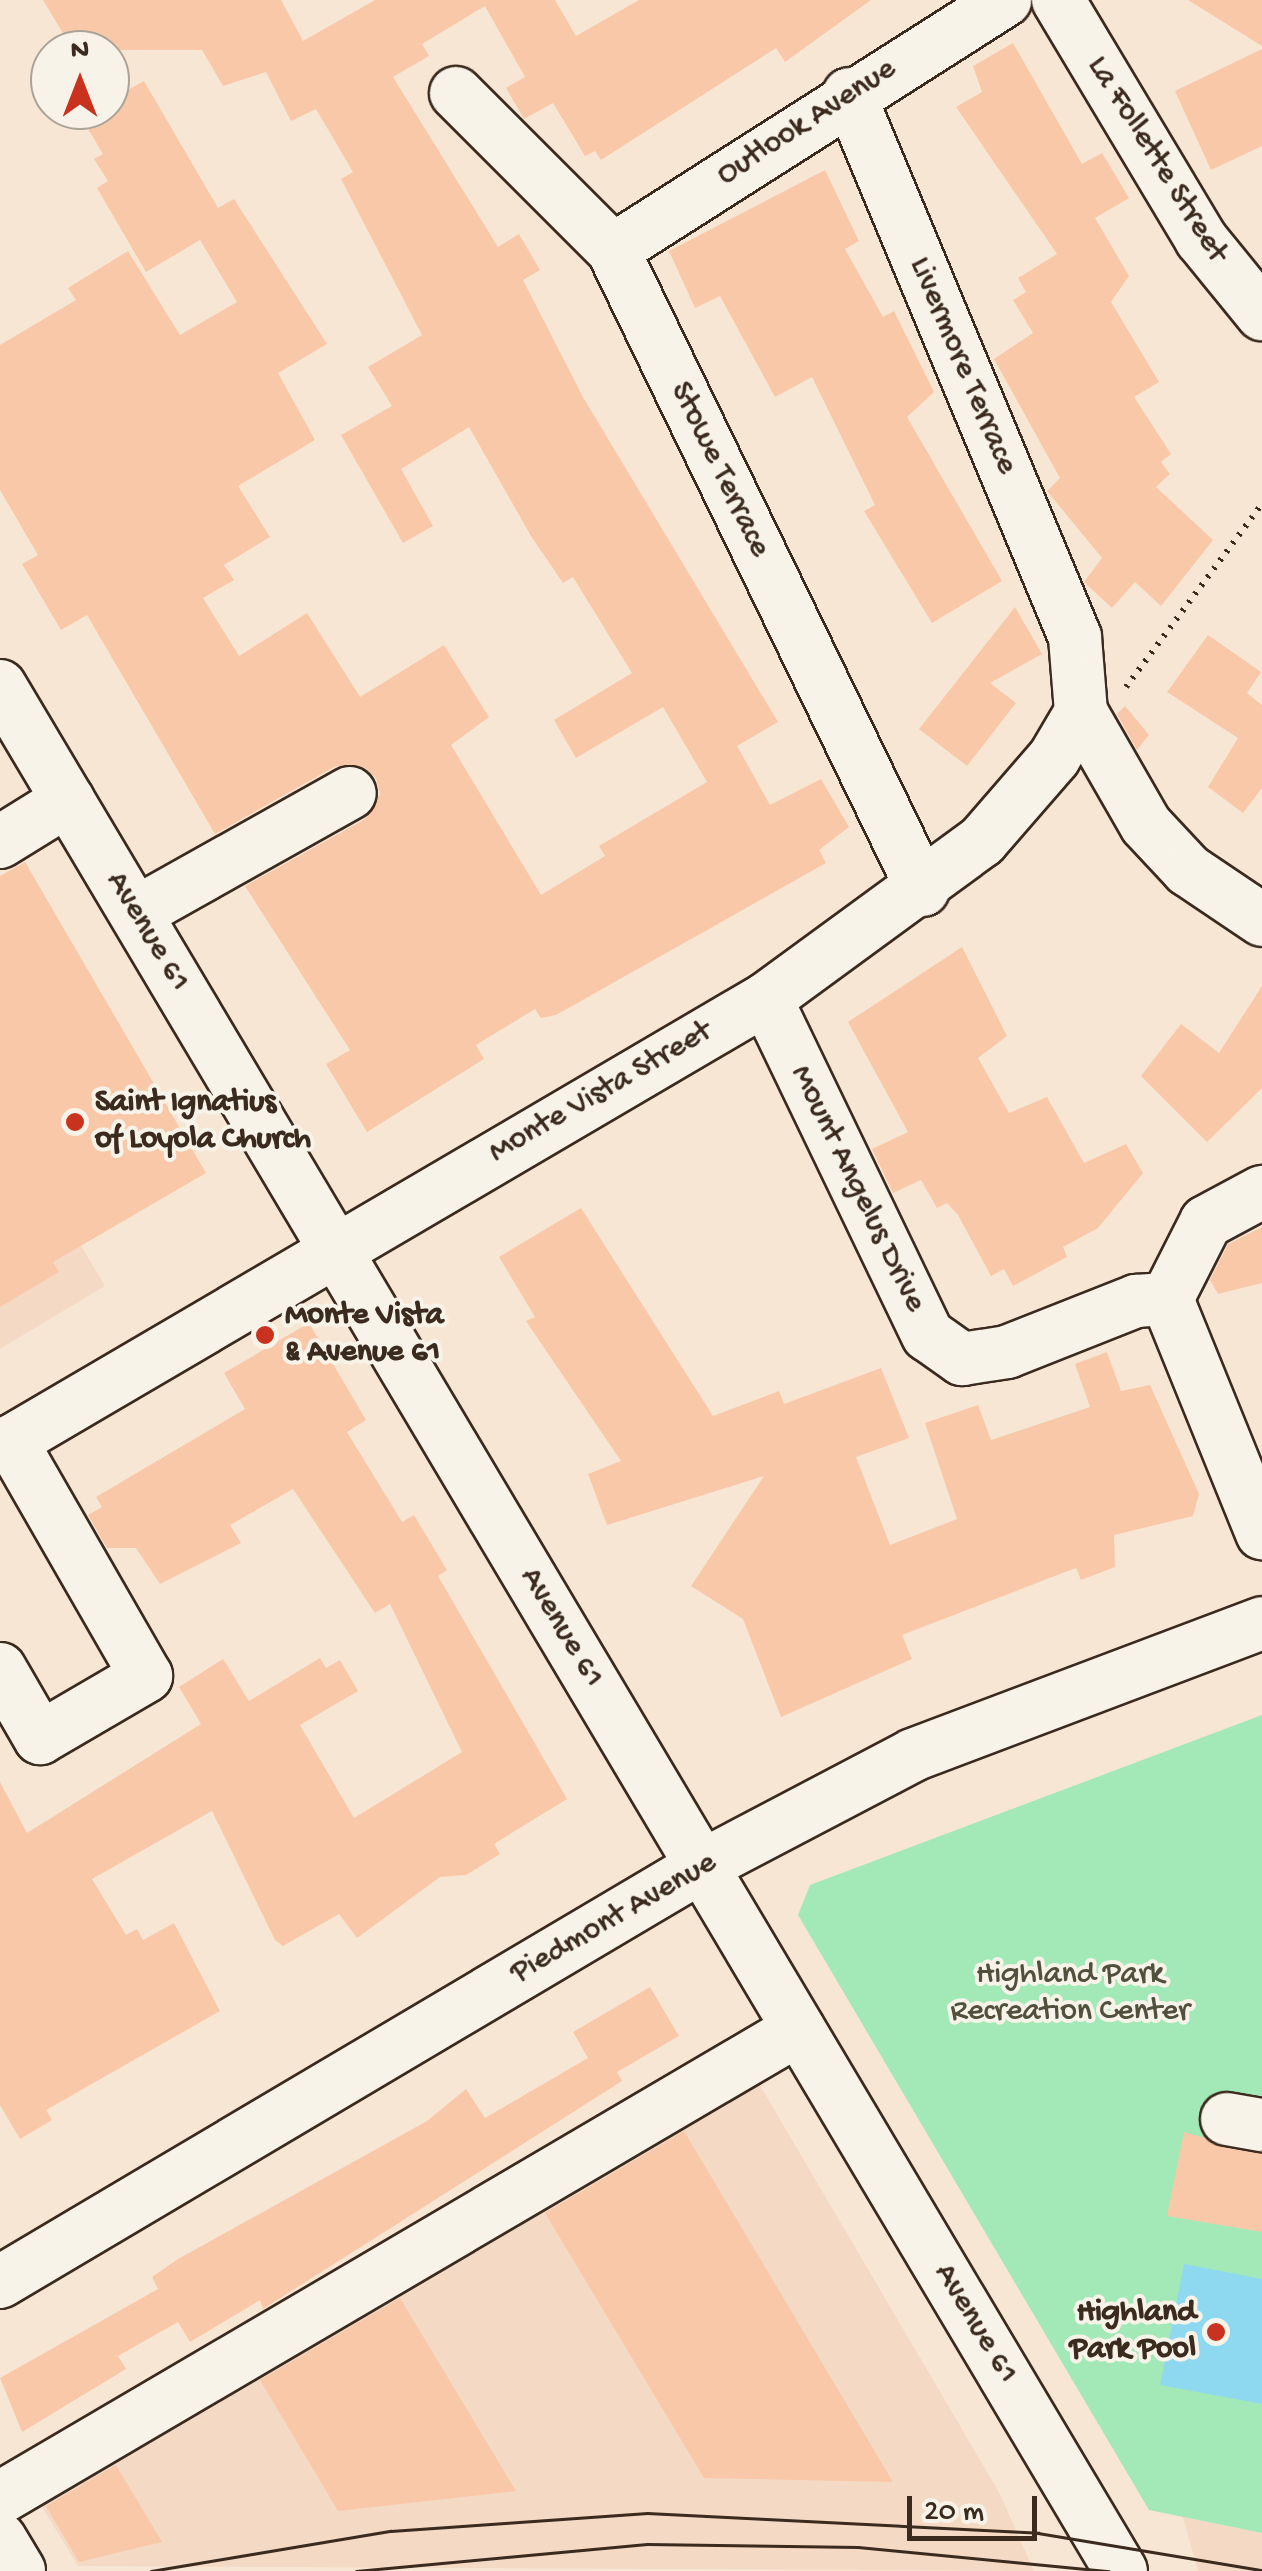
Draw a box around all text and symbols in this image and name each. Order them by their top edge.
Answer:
north arrow [30,30,130,130]
text: N [71,35,89,68]
street label: La Follette Street [1077,50,1235,270]
street label: Outlook Avenue [710,51,904,195]
street label: Livermore Terrace [899,252,1025,480]
street label: Stowe Terrace [660,376,778,564]
street label: Avenue 61 [96,865,198,999]
street label: Monte Vista Street [483,1014,719,1172]
street label: Mount Angelus Drive [781,1059,933,1319]
place label: Saint Ignatius of Loyola Church [95,1085,311,1160]
marker: Saint Ignatius of Loyola Church [64,1111,86,1133]
place label: Monte Vista & Avenue 61 [285,1298,444,1373]
marker: Monte Vista & Avenue 61 [254,1324,276,1346]
street label: Avenue 61 [510,1561,612,1695]
street label: Piedmont Avenue [504,1845,724,1993]
park label: Highland Park Recreation Center [950,1957,1190,2032]
street label: Avenue 61 [924,2257,1026,2391]
place label: Highland Park Pool [1069,2295,1196,2370]
marker: Highland Park Pool [1205,2321,1227,2343]
scale bar [912,2476,1042,2538]
text: 20 m [924,2496,984,2531]

